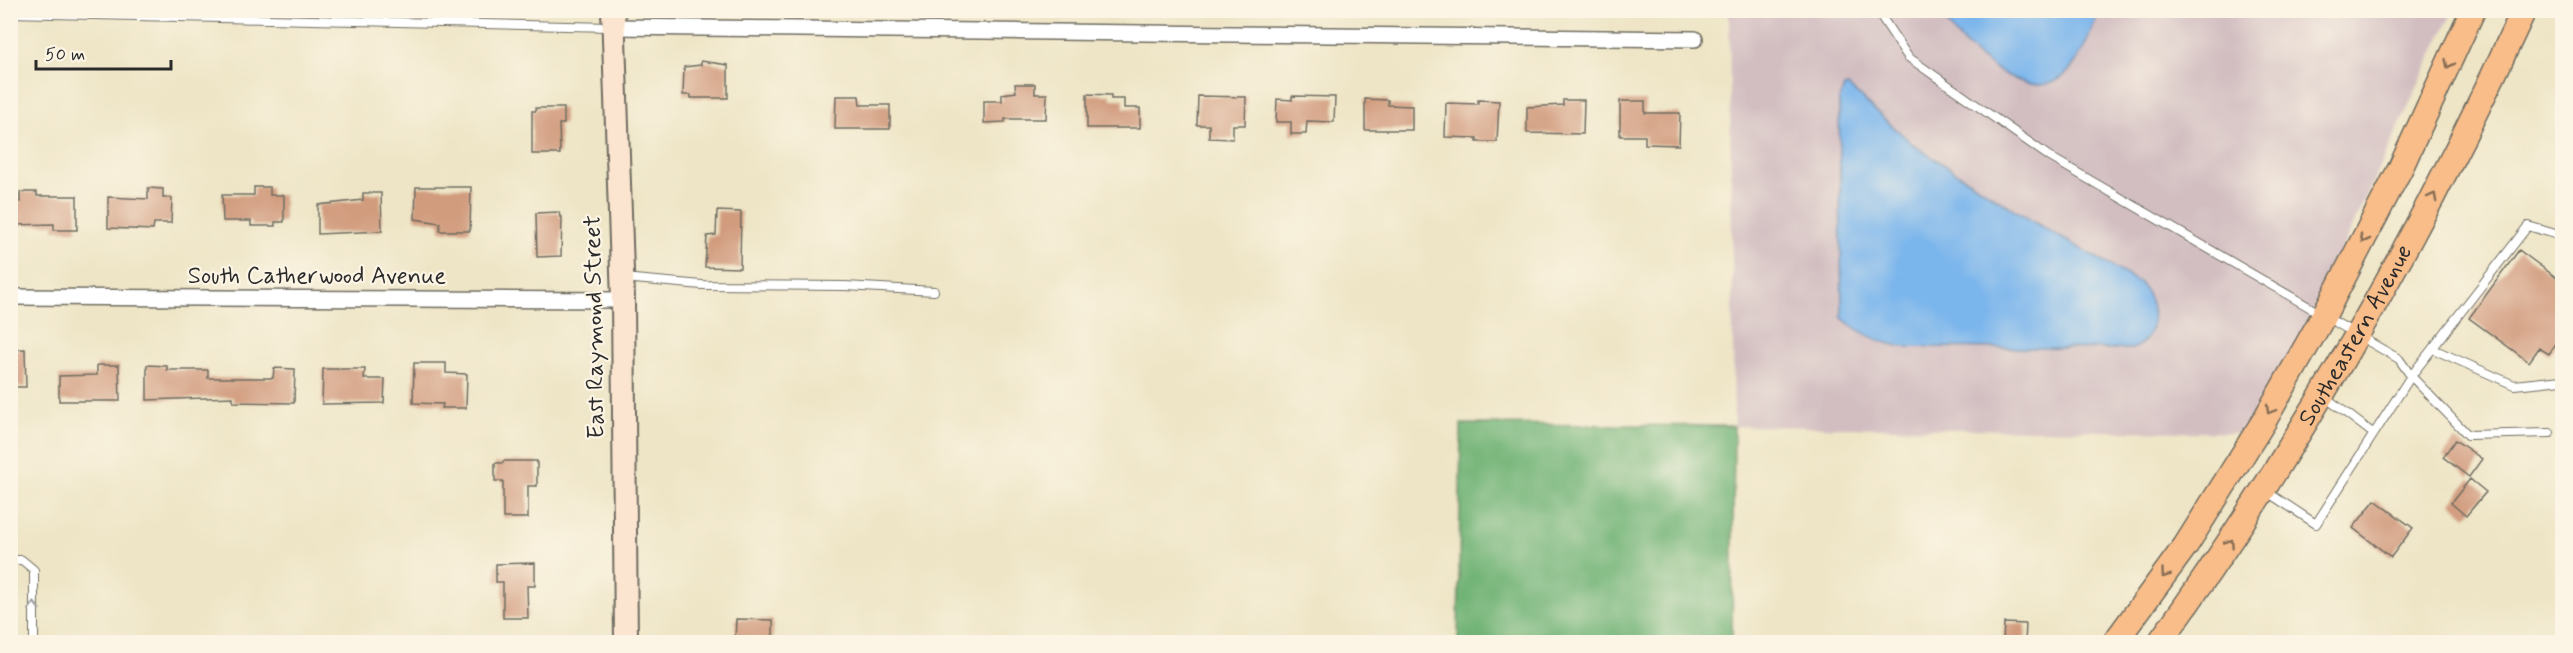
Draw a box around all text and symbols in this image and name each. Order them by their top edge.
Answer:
scale bar [36,33,171,71]
text: 50 m [45,43,85,67]
one-way arrow [2445,57,2457,68]
one-way arrow [2426,193,2437,204]
street label: East Raymond Street [578,215,612,439]
one-way arrow [2360,233,2371,243]
street label: Southeastern Avenue [2291,239,2420,432]
street label: South Catherwood Avenue [188,261,446,292]
one-way arrow [2266,404,2277,414]
one-way arrow [2222,539,2234,549]
one-way arrow [2161,568,2172,579]
one-way arrow [28,602,40,611]

